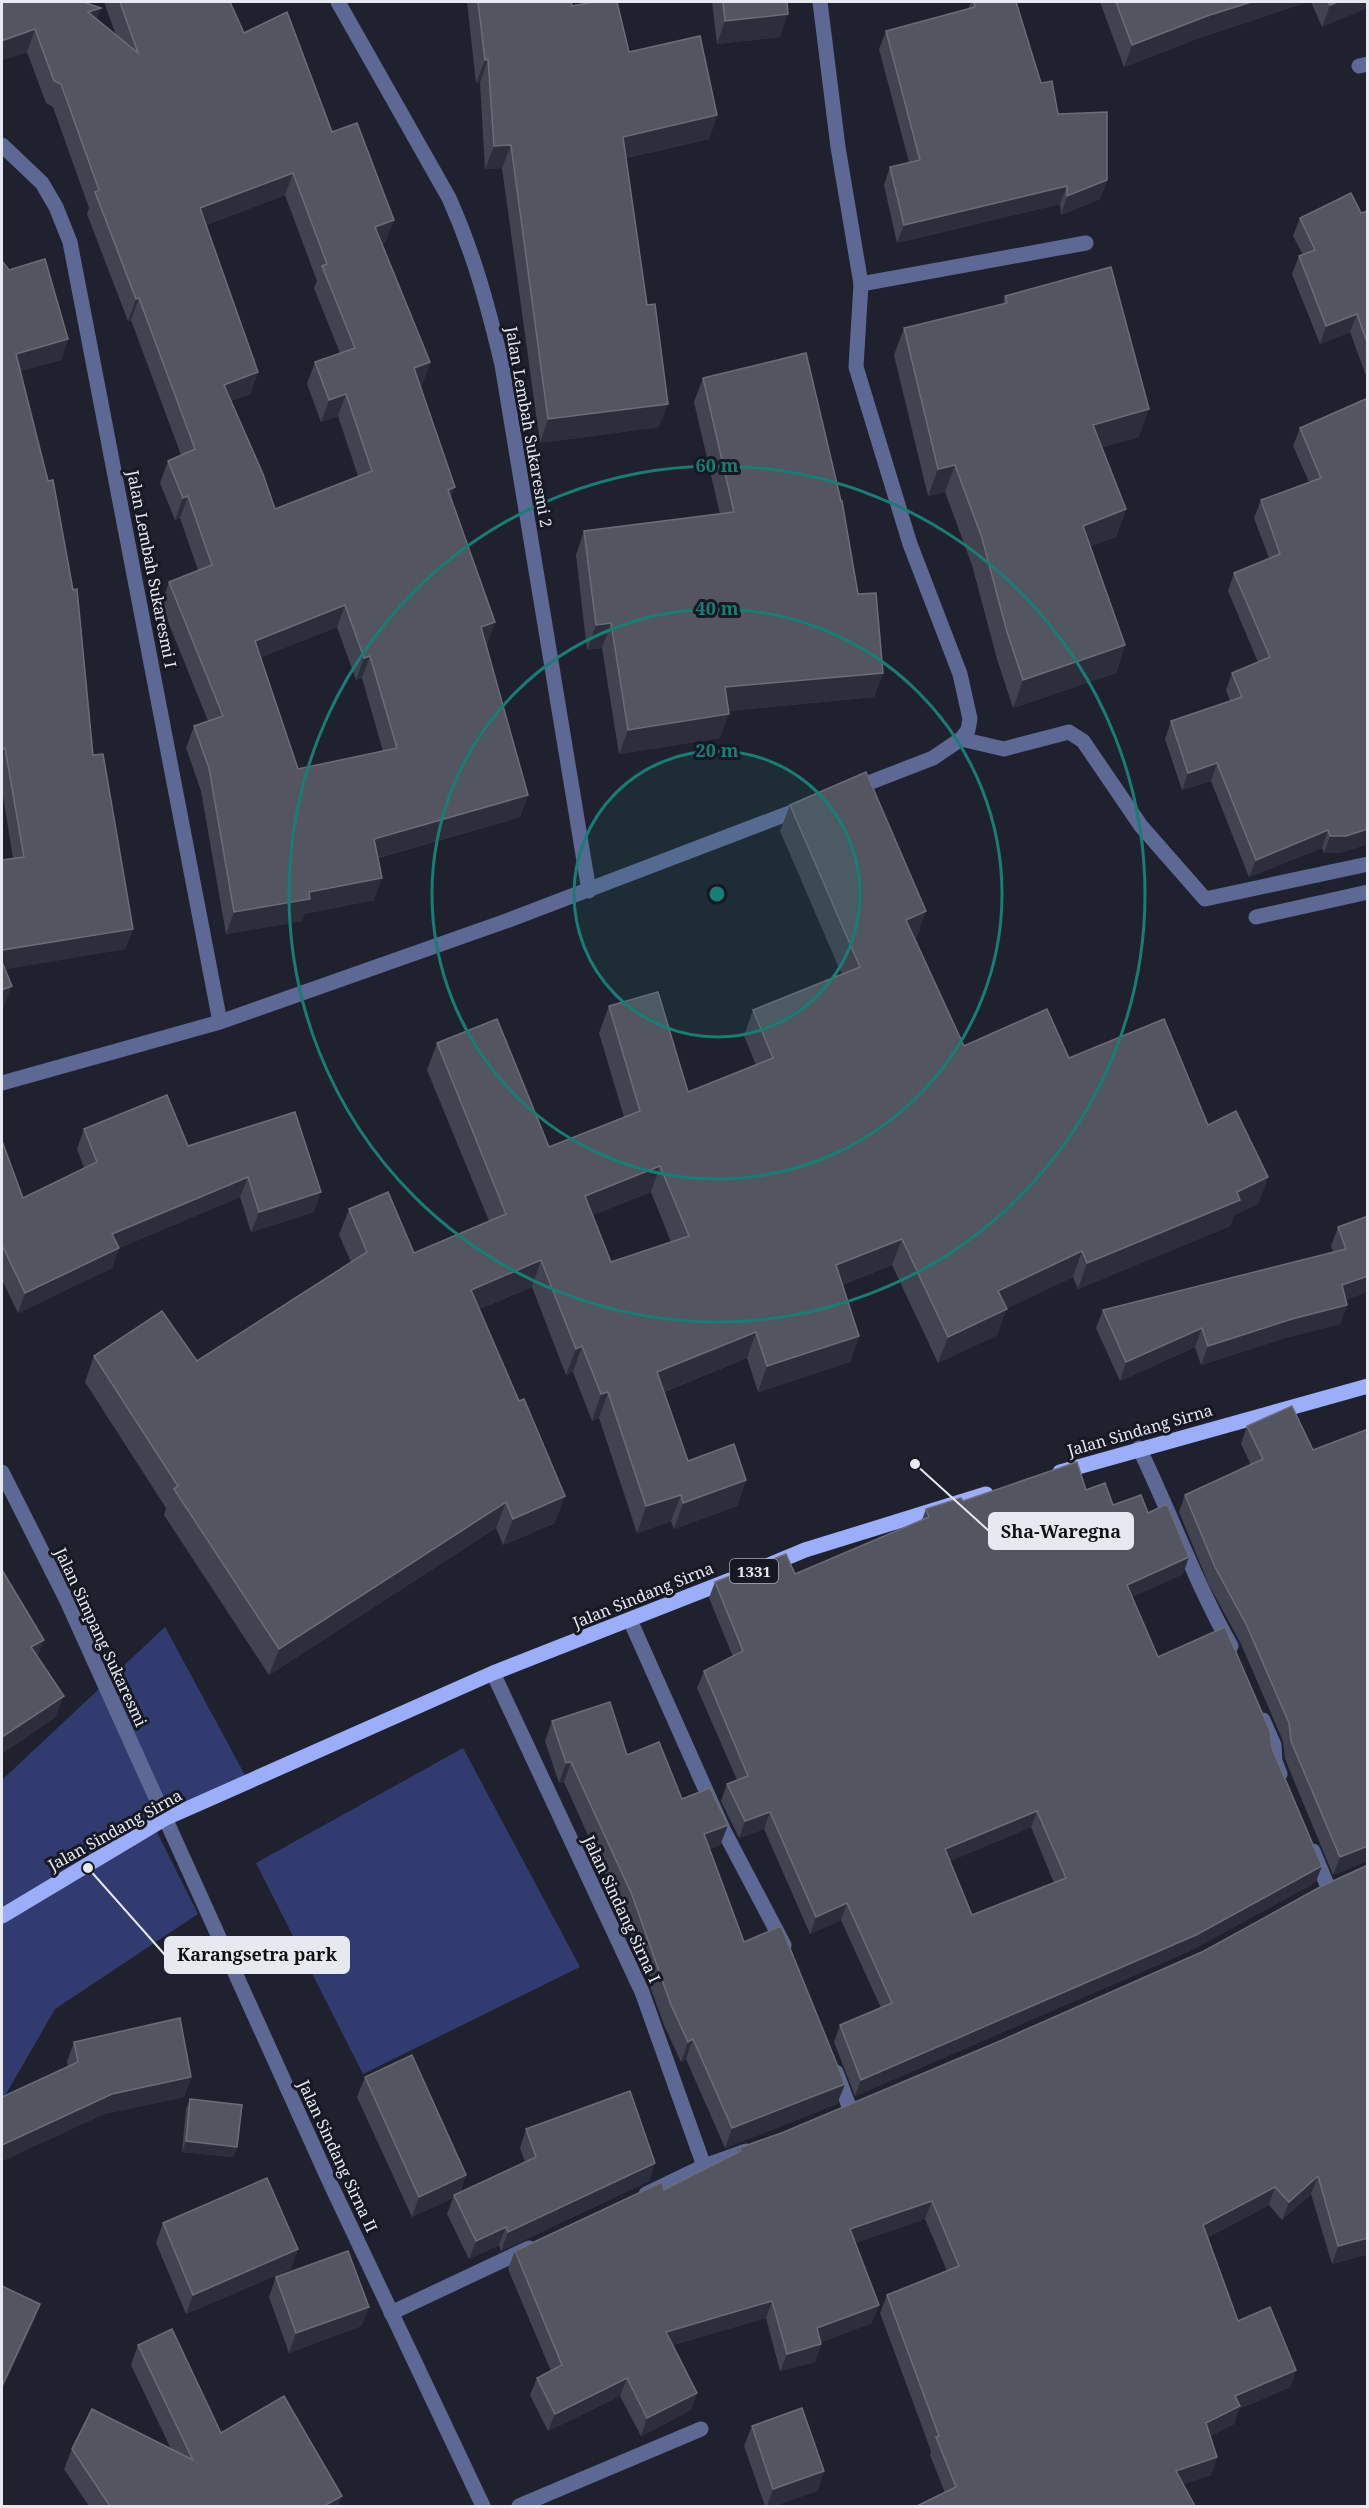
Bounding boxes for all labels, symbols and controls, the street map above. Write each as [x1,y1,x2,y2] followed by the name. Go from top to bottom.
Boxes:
[500,324,558,529] street label: Jalan Lembah Sukaresmi 2
[696,453,739,477] text: 60 m
[122,467,182,670] street label: Jalan Lembah Sukaresmi I
[696,596,739,620] text: 40 m
[696,738,739,762] text: 20 m
[707,884,727,904] centre of rings
[1064,1399,1215,1462] street label: Jalan Sindang Sirna
[989,1513,1133,1549] callout: Sha-Waregna
[1001,1519,1121,1543] text: Sha-Waregna
[49,1543,152,1730] street label: Jalan Simpang Sukaresmi
[568,1557,717,1634] street label: Jalan Sindang Sirna
[730,1559,778,1583] road number: 1331
[43,1784,186,1876] street label: Jalan Sindang Sirna
[578,1831,666,1986] street label: Jalan Sindang Sirna I
[165,1937,349,1973] callout: Karangsetra park
[177,1942,338,1966] text: Karangsetra park
[293,2075,383,2236] street label: Jalan Sindang Sirna II

